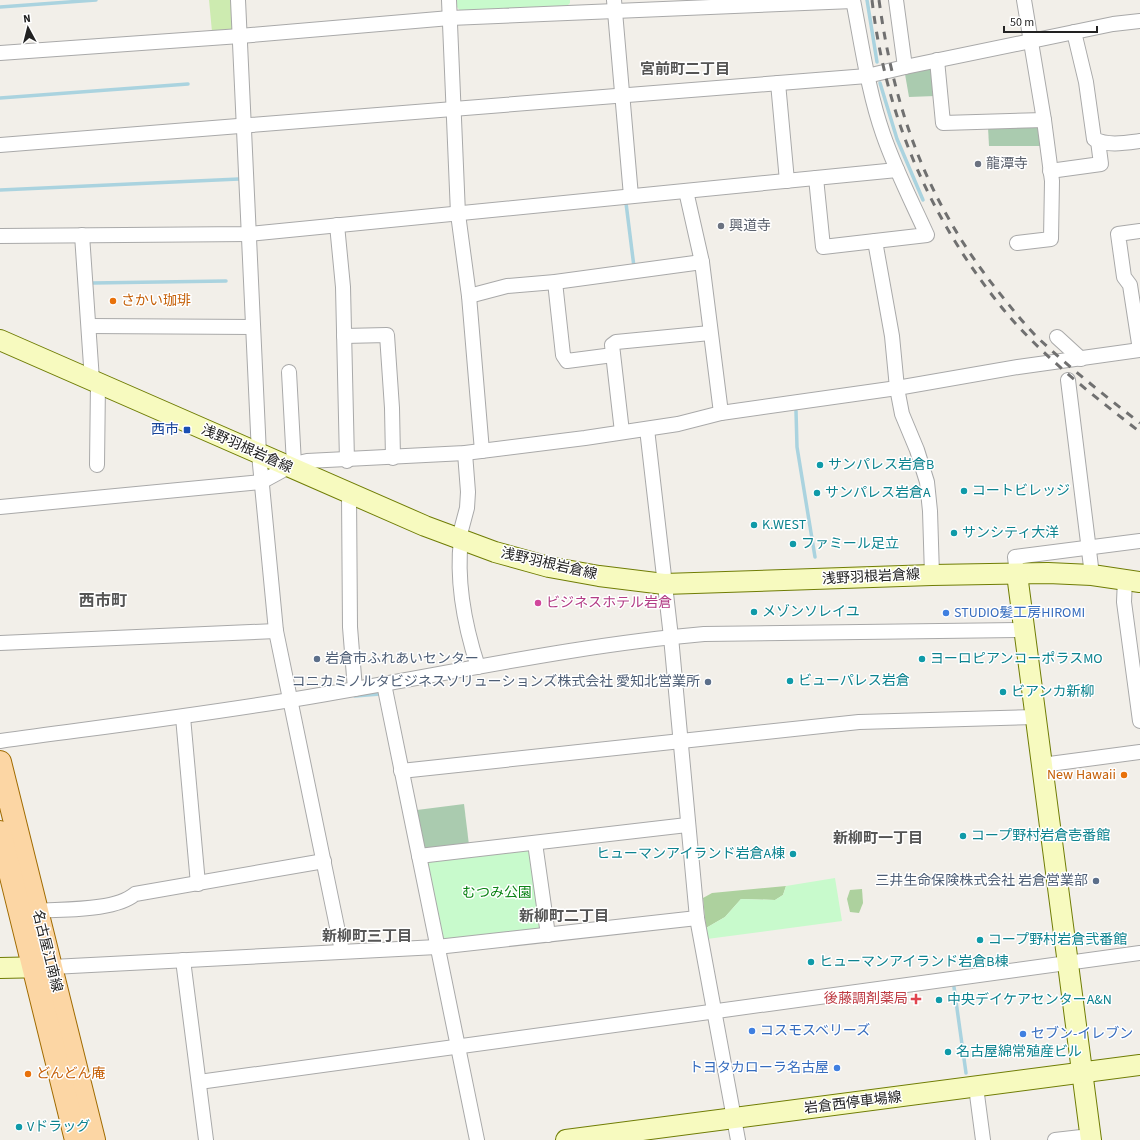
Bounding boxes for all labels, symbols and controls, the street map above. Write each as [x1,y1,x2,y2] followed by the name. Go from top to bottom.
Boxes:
[8,8,48,48] north arrow
[1004,8,1097,34] scale bar
[22,11,31,26] text: N
[1010,14,1034,31] text: 50 m
[640,59,730,80] district label: 宮前町二丁目
[986,154,1028,174] place label: 龍潭寺
[973,159,983,169] marker: 龍潭寺
[729,216,771,236] place label: 興道寺
[716,221,726,231] marker: 興道寺
[121,291,191,311] place label: さかい珈琲
[108,296,118,306] marker: さかい珈琲
[151,420,179,440] place label: 西市
[198,420,296,478] street label: 浅野羽根岩倉線
[182,425,192,435] marker: 西市
[828,455,934,475] place label: サンパレス岩倉B
[815,460,825,470] marker: サンパレス岩倉B
[972,481,1070,501] place label: コートビレッジ
[825,483,931,503] place label: サンパレス岩倉A
[959,486,969,496] marker: コートビレッジ
[812,488,822,498] marker: サンパレス岩倉A
[762,515,807,535] place label: K.WEST
[749,520,759,530] marker: K.WEST
[962,523,1059,543] place label: サンシティ大洋
[949,528,959,538] marker: サンシティ大洋
[801,534,899,554] place label: ファミール足立
[788,539,798,549] marker: ファミール足立
[499,543,599,585] street label: 浅野羽根岩倉線
[822,564,920,590] street label: 浅野羽根岩倉線
[79,590,127,612] district label: 西市町
[546,593,672,613] place label: ビジネスホテル岩倉
[533,598,543,608] marker: ビジネスホテル岩倉
[762,602,860,622] place label: メゾンソレイユ
[954,603,1085,623] place label: STUDIO髪工房HIROMI
[749,607,759,617] marker: メゾンソレイユ
[941,608,951,618] marker: STUDIO髪工房HIROMI
[325,649,479,669] place label: 岩倉市ふれあいセンター
[930,649,1103,669] place label: ヨーロピアンコーポラスMO
[312,654,322,664] marker: 岩倉市ふれあいセンター
[917,654,927,664] marker: ヨーロピアンコーポラスMO
[798,671,910,691] place label: ビューパレス岩倉
[292,672,700,692] place label: コニカミノルタビジネスソリューションズ株式会社 愛知北営業所
[785,676,795,686] marker: ビューパレス岩倉
[703,677,713,687] marker: コニカミノルタビジネスソリューションズ株式会社 愛知北営業所
[1011,682,1094,702] place label: ビアンカ新柳
[998,687,1008,697] marker: ビアンカ新柳
[1047,765,1116,785] place label: New Hawaii
[1119,770,1129,780] marker: New Hawaii
[971,826,1110,846] place label: コープ野村岩倉壱番館
[833,828,923,849] district label: 新柳町一丁目
[958,831,968,841] marker: コープ野村岩倉壱番館
[596,844,785,864] place label: ヒューマンアイランド岩倉A棟
[788,849,798,859] marker: ヒューマンアイランド岩倉A棟
[875,871,1088,891] place label: 三井生命保険株式会社 岩倉営業部
[1091,876,1101,886] marker: 三井生命保険株式会社 岩倉営業部
[462,883,532,903] park label: むつみ公園
[519,906,609,927] district label: 新柳町二丁目
[27,908,67,994] street label: 名古屋江南線
[322,926,412,947] district label: 新柳町三丁目
[988,930,1127,950] place label: コープ野村岩倉弐番館
[975,935,985,945] marker: コープ野村岩倉弐番館
[819,952,1009,972] place label: ヒューマンアイランド岩倉B棟
[806,957,816,967] marker: ヒューマンアイランド岩倉B棟
[824,989,908,1009] place label: 後藤調剤薬局
[947,990,1112,1010] place label: 中央デイケアセンターA&N
[911,994,921,1004] marker: 後藤調剤薬局
[934,995,944,1005] marker: 中央デイケアセンターA&N
[760,1021,870,1041] place label: コスモスベリーズ
[1031,1024,1133,1044] place label: セブン-イレブン
[747,1026,757,1036] marker: コスモスベリーズ
[1018,1029,1028,1039] marker: セブン-イレブン
[956,1042,1082,1062] place label: 名古屋綿常殖産ビル
[943,1047,953,1057] marker: 名古屋綿常殖産ビル
[689,1058,829,1078] place label: トヨタカローラ名古屋
[832,1063,842,1073] marker: トヨタカローラ名古屋
[36,1064,106,1084] place label: どんどん庵
[23,1069,33,1079] marker: どんどん庵
[803,1087,903,1119] street label: 岩倉西停車場線
[27,1117,90,1137] place label: Vドラッグ
[14,1122,24,1132] marker: Vドラッグ

